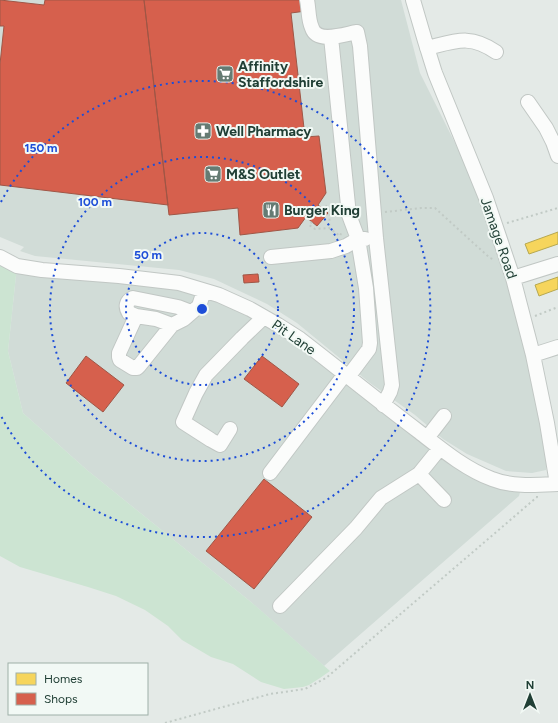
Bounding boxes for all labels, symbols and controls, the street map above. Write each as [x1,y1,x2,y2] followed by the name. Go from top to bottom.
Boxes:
[238,58,324,91] place label: Affinity Staffordshire
[215,64,235,84] supermarket icon: Affinity Staffordshire
[193,121,213,141] pharmacy icon: Well Pharmacy
[216,123,312,140] place label: Well Pharmacy
[24,141,58,155] text: 150 m
[203,164,223,184] supermarket icon: M&S Outlet
[226,166,301,183] place label: M&S Outlet
[78,195,112,209] text: 100 m
[477,195,520,281] street label: Jamage Road
[261,200,281,220] restaurant icon: Burger King
[284,202,360,219] place label: Burger King
[134,248,162,262] text: 50 m
[195,302,209,316] centre of rings
[268,316,319,359] street label: Pit Lane
[8,663,148,715] legend
[44,672,83,686] text: Homes
[510,675,550,715] north arrow
[526,679,534,692] text: N
[44,692,78,706] text: Shops

